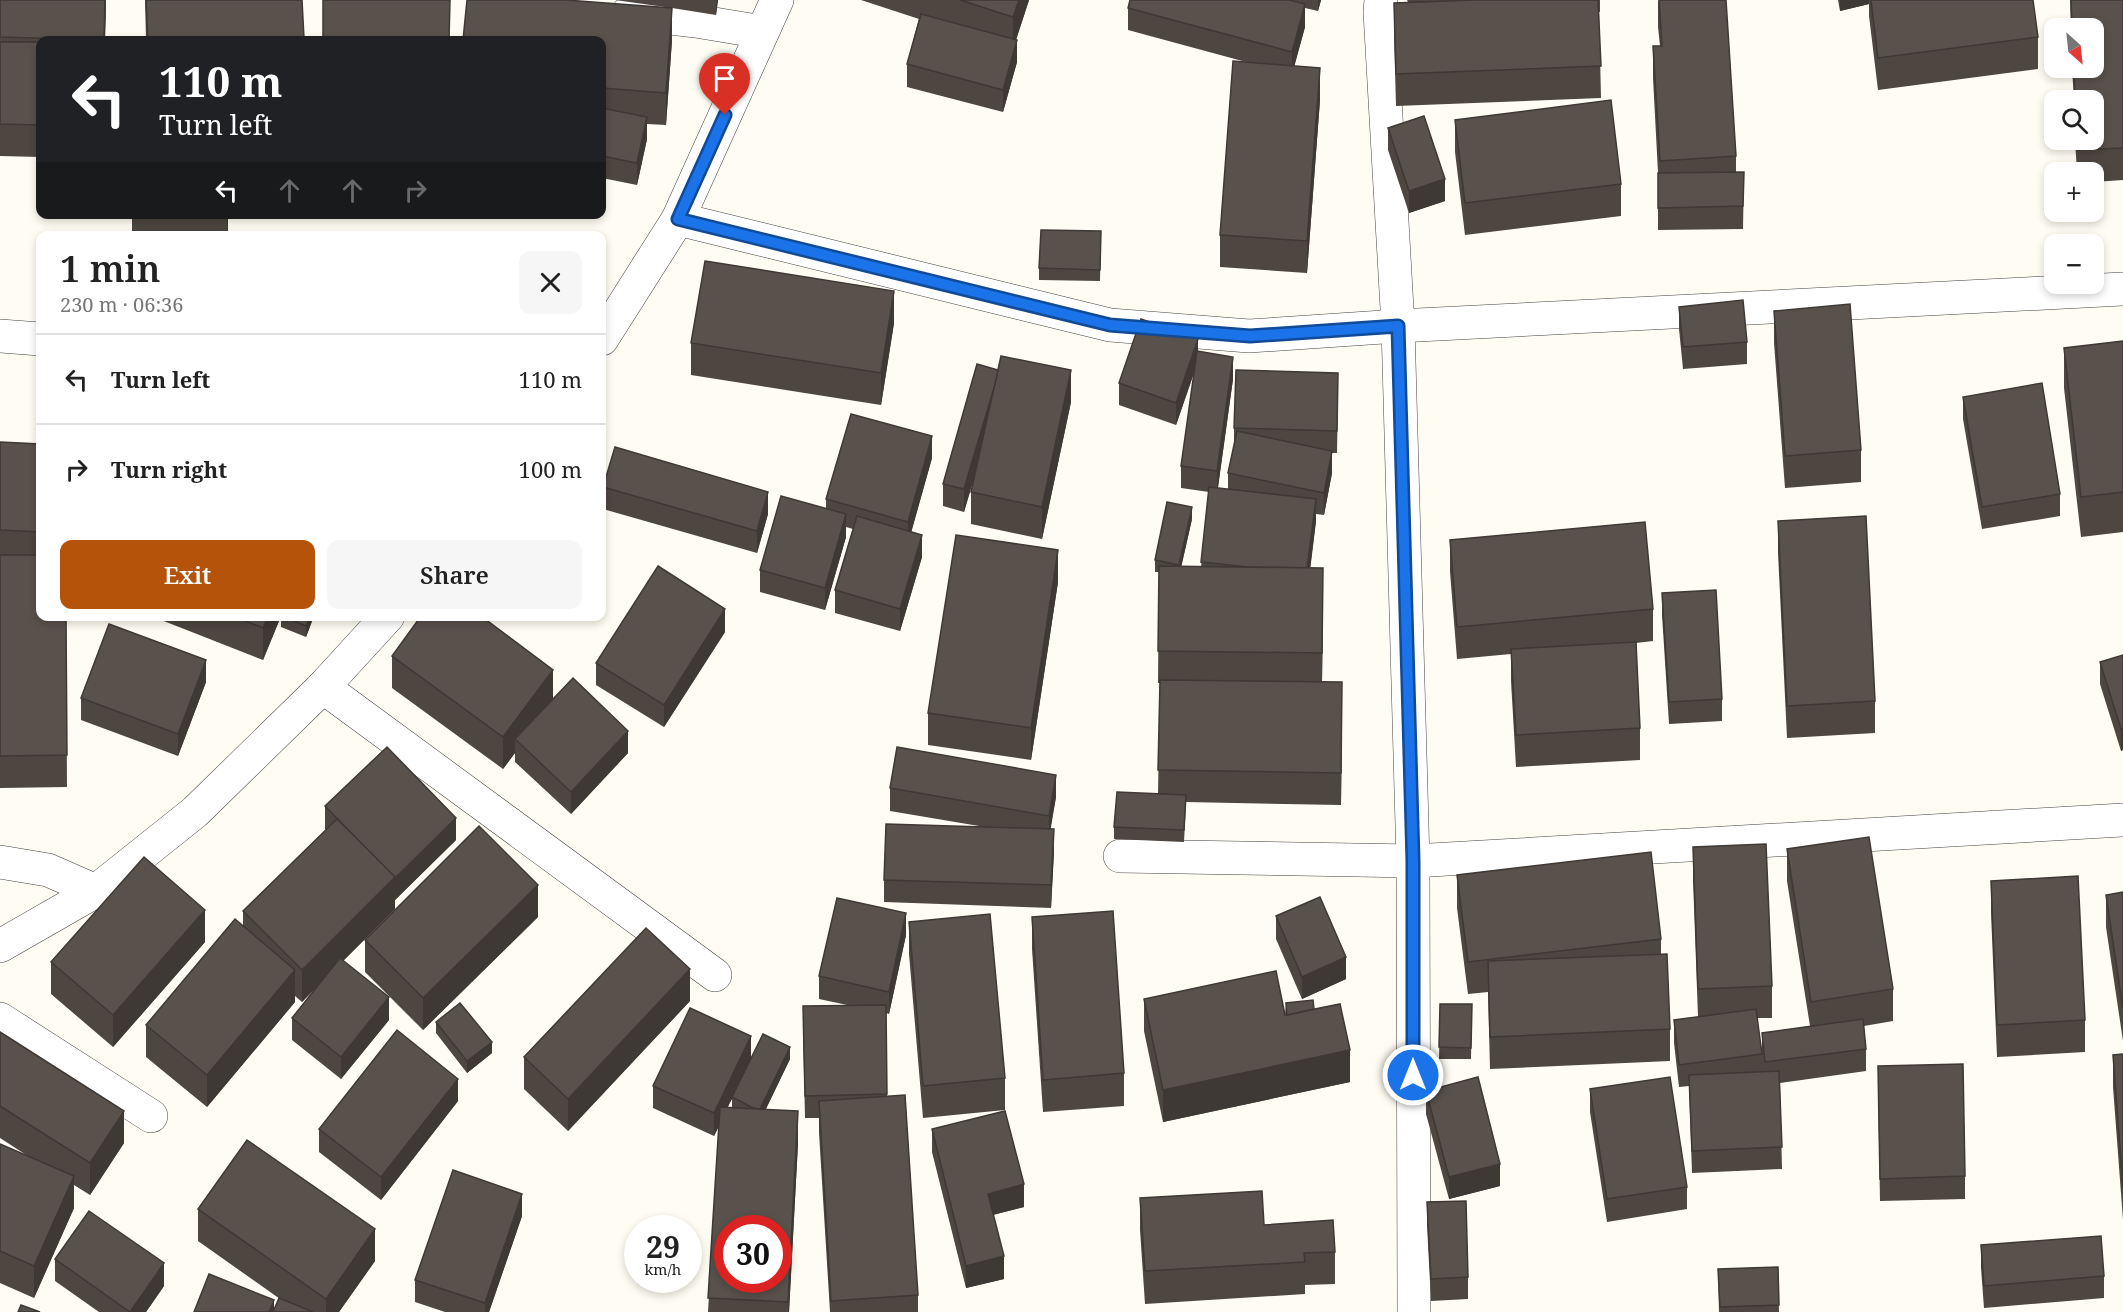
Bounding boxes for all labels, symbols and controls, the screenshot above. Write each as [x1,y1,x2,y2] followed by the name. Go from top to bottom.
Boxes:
[2044,18,2104,78] north arrow
[2044,18,2104,294] map controls
[159,52,283,109] text: 110 m
[699,53,750,115] pin
[60,60,138,138] icon: left
[708,62,741,95] icon: arrive
[2044,90,2104,150] button: search
[159,106,272,143] text: Turn left
[2044,162,2104,222] button: +
[210,174,243,207] icon: left
[273,174,306,207] icon: ahead
[336,174,369,207] icon: ahead
[399,174,432,207] icon: right
[2044,234,2104,294] button: −
[60,244,161,293] text: 1 min
[519,251,582,314] button: close
[60,291,183,318] text: 230 m · 06:36
[60,363,93,396] icon: left
[111,364,210,394] text: Turn left
[519,364,582,394] text: 110 m
[60,453,93,486] icon: right
[111,454,227,484] text: Turn right
[519,454,582,484] text: 100 m
[60,540,315,609] button: Exit
[327,540,582,609] button: Share
[1381,1043,1445,1107] position arrow
[714,1215,792,1293] speed limit sign: 30
[646,1226,680,1267] text: 29
[645,1259,681,1279] text: km/h

